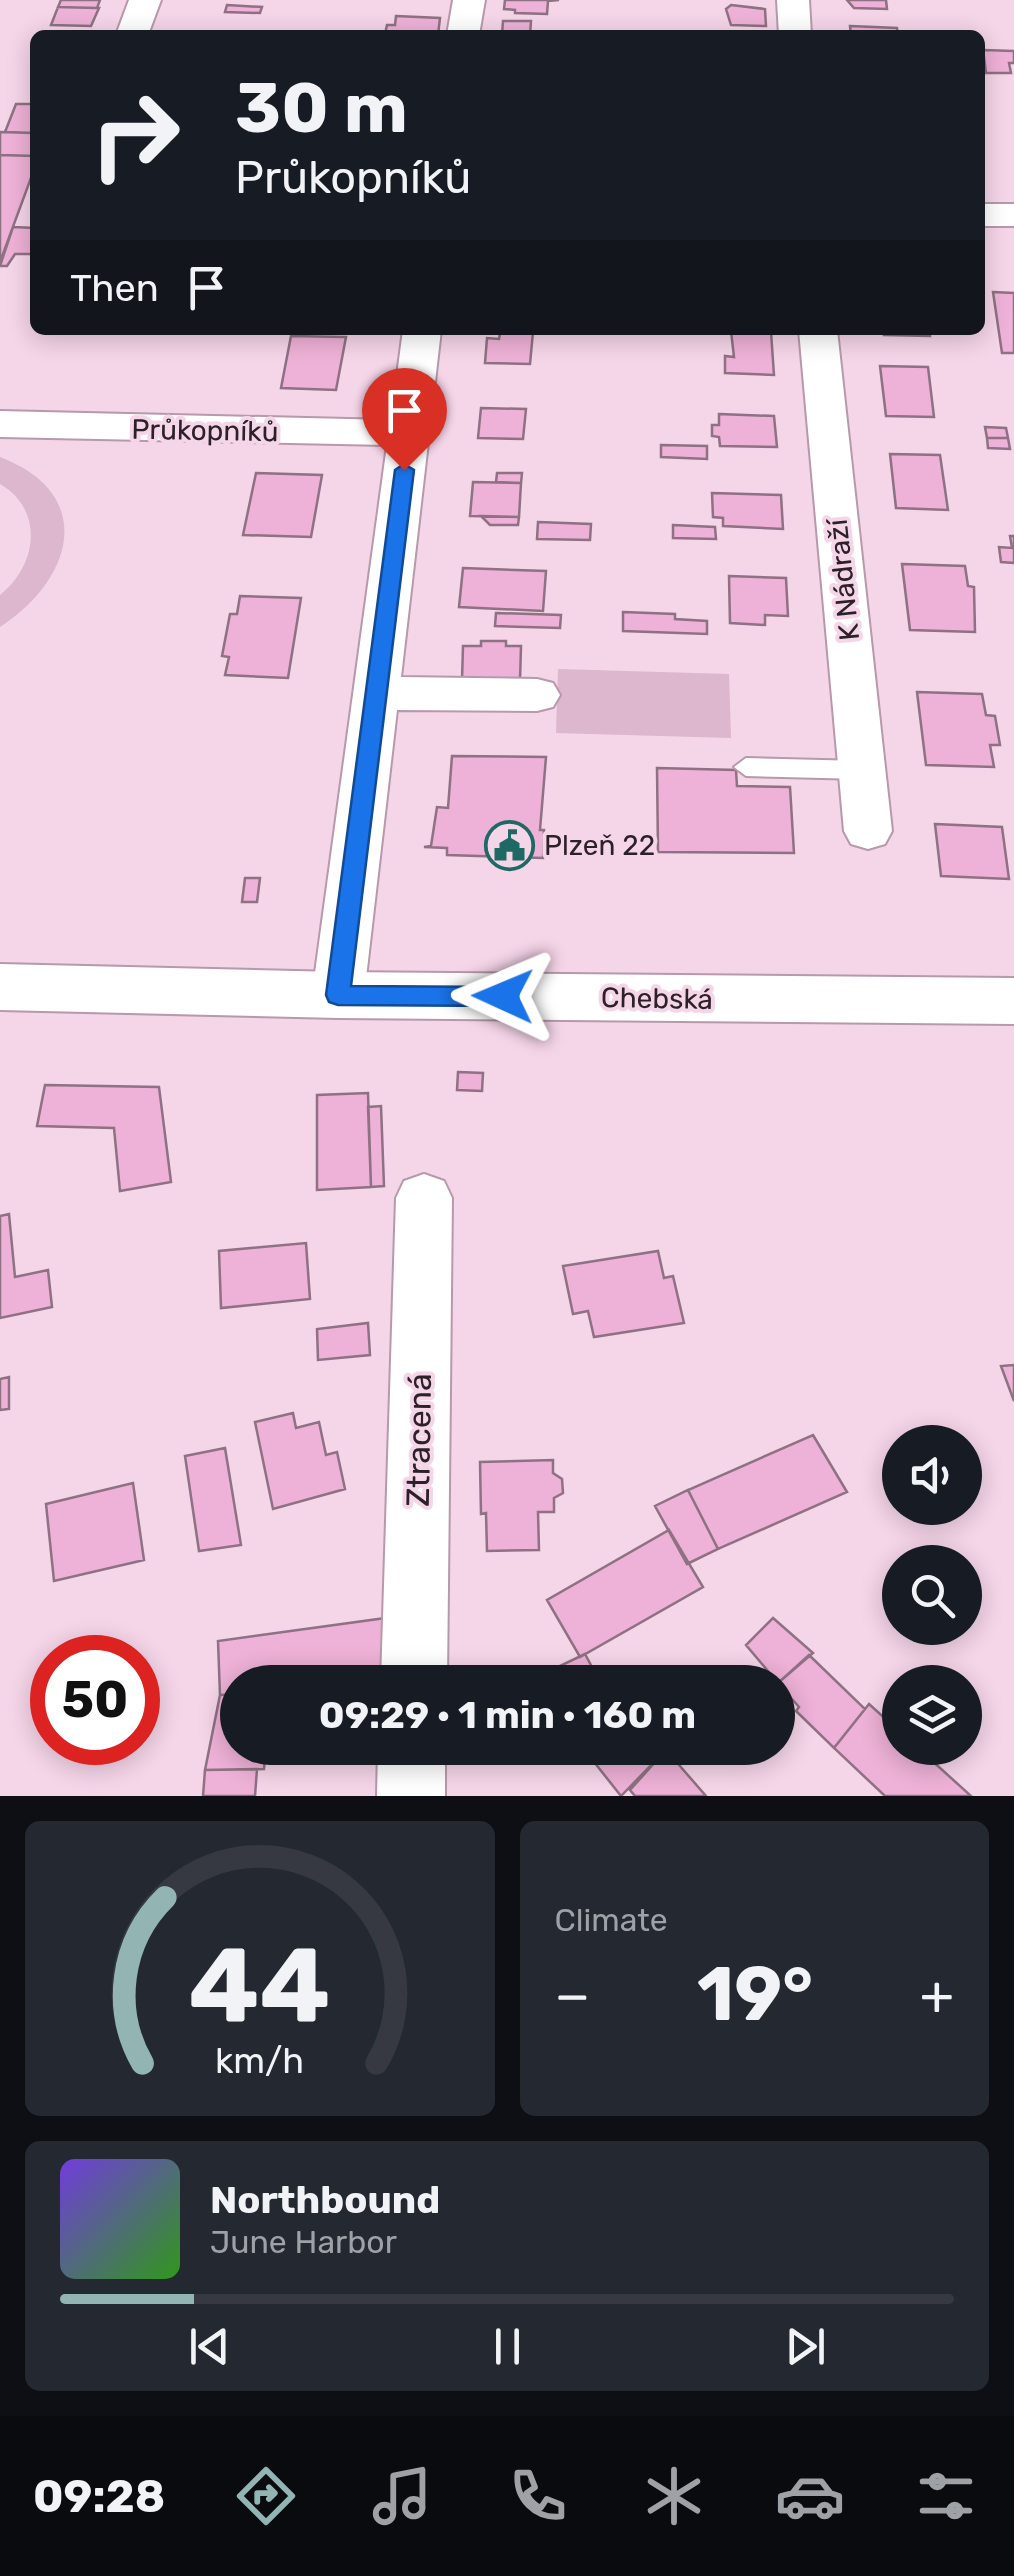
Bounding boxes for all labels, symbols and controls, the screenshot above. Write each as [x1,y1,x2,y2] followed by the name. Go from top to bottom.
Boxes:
[235,67,408,150] text: 30 m
[70,70,200,200] icon: right
[235,151,471,204] text: Průkopníků
[179,260,234,315] icon: arrive
[70,265,159,311] text: Then
[362,368,447,471] pin
[377,383,432,438] icon: arrive
[131,413,279,448] street label: Průkopníků
[821,516,866,642] street label: K Nádraží
[483,819,535,871] public building icon: Plzeň 22
[544,829,655,862] place label: Plzeň 22
[451,944,555,1048] position arrow
[601,981,713,1016] street label: Chebská
[399,1373,439,1507] street label: Ztracená
[882,1425,982,1765] map controls
[882,1425,982,1525] button: sound
[882,1545,982,1645] button: search
[30,1635,160,1765] speed limit sign: 50
[882,1665,982,1765] button: layers
[319,1692,696,1738] text: 09:29 · 1 min · 160 m
[555,1901,668,1939] text: Climate
[189,1924,331,2047] text: 44
[697,1950,813,2039] text: 19°
[555,1963,590,2028] text: −
[920,1963,954,2028] text: +
[215,2040,304,2082] text: km/h
[210,2177,440,2223] text: Northbound
[210,2223,397,2261] text: June Harbor
[182,2319,237,2374] icon: previous
[480,2319,535,2374] icon: pause
[778,2319,833,2374] icon: next
[231,2461,301,2531] icon: directions
[367,2461,437,2531] icon: music
[503,2461,573,2531] icon: phone
[639,2461,709,2531] icon: climate
[775,2461,845,2531] icon: car
[911,2461,981,2531] icon: filters
[33,2470,165,2523] text: 09:28

